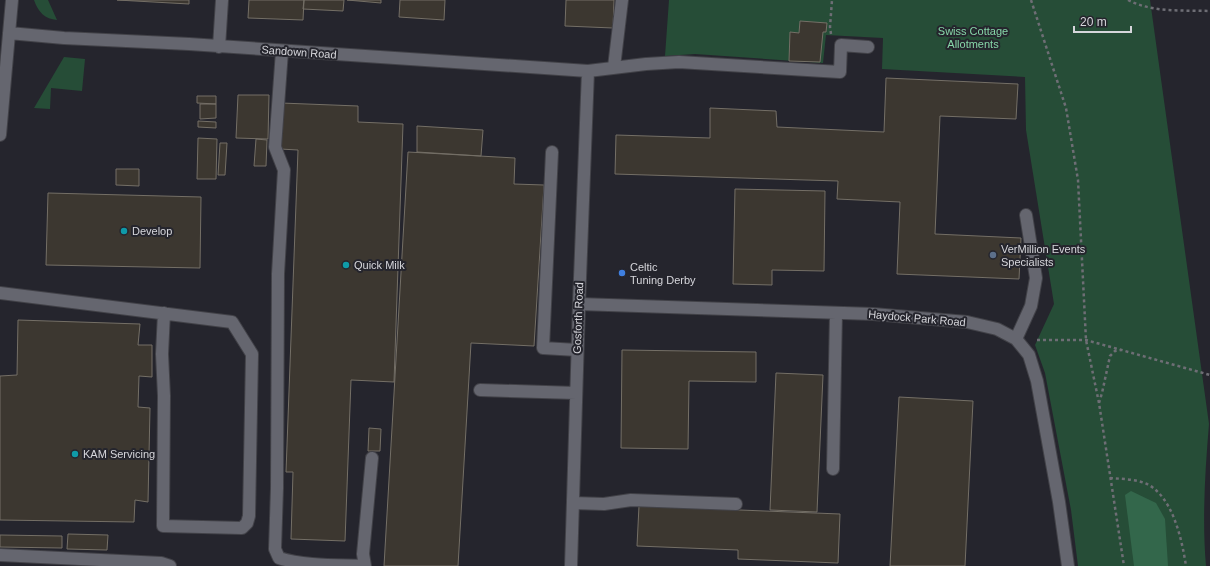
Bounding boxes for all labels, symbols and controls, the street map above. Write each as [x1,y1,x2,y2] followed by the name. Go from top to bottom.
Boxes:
[1074,8,1131,34] scale bar
[1080,15,1107,29] text: 20 m
[938,25,1008,50] park label: Swiss Cottage Allotments
[261,43,337,61] street label: Sandown Road
[132,225,172,237] place label: Develop
[119,226,129,236] marker: Develop
[1001,243,1086,268] place label: VerMillion Events Specialists
[988,250,998,260] marker: VerMillion Events Specialists
[354,259,405,271] place label: Quick Milk
[341,260,351,270] marker: Quick Milk
[630,261,696,286] place label: Celtic Tuning Derby
[617,268,627,278] marker: Celtic Tuning Derby
[571,282,585,354] street label: Gosforth Road
[868,308,966,328] street label: Haydock Park Road
[83,448,155,460] place label: KAM Servicing
[70,449,80,459] marker: KAM Servicing

